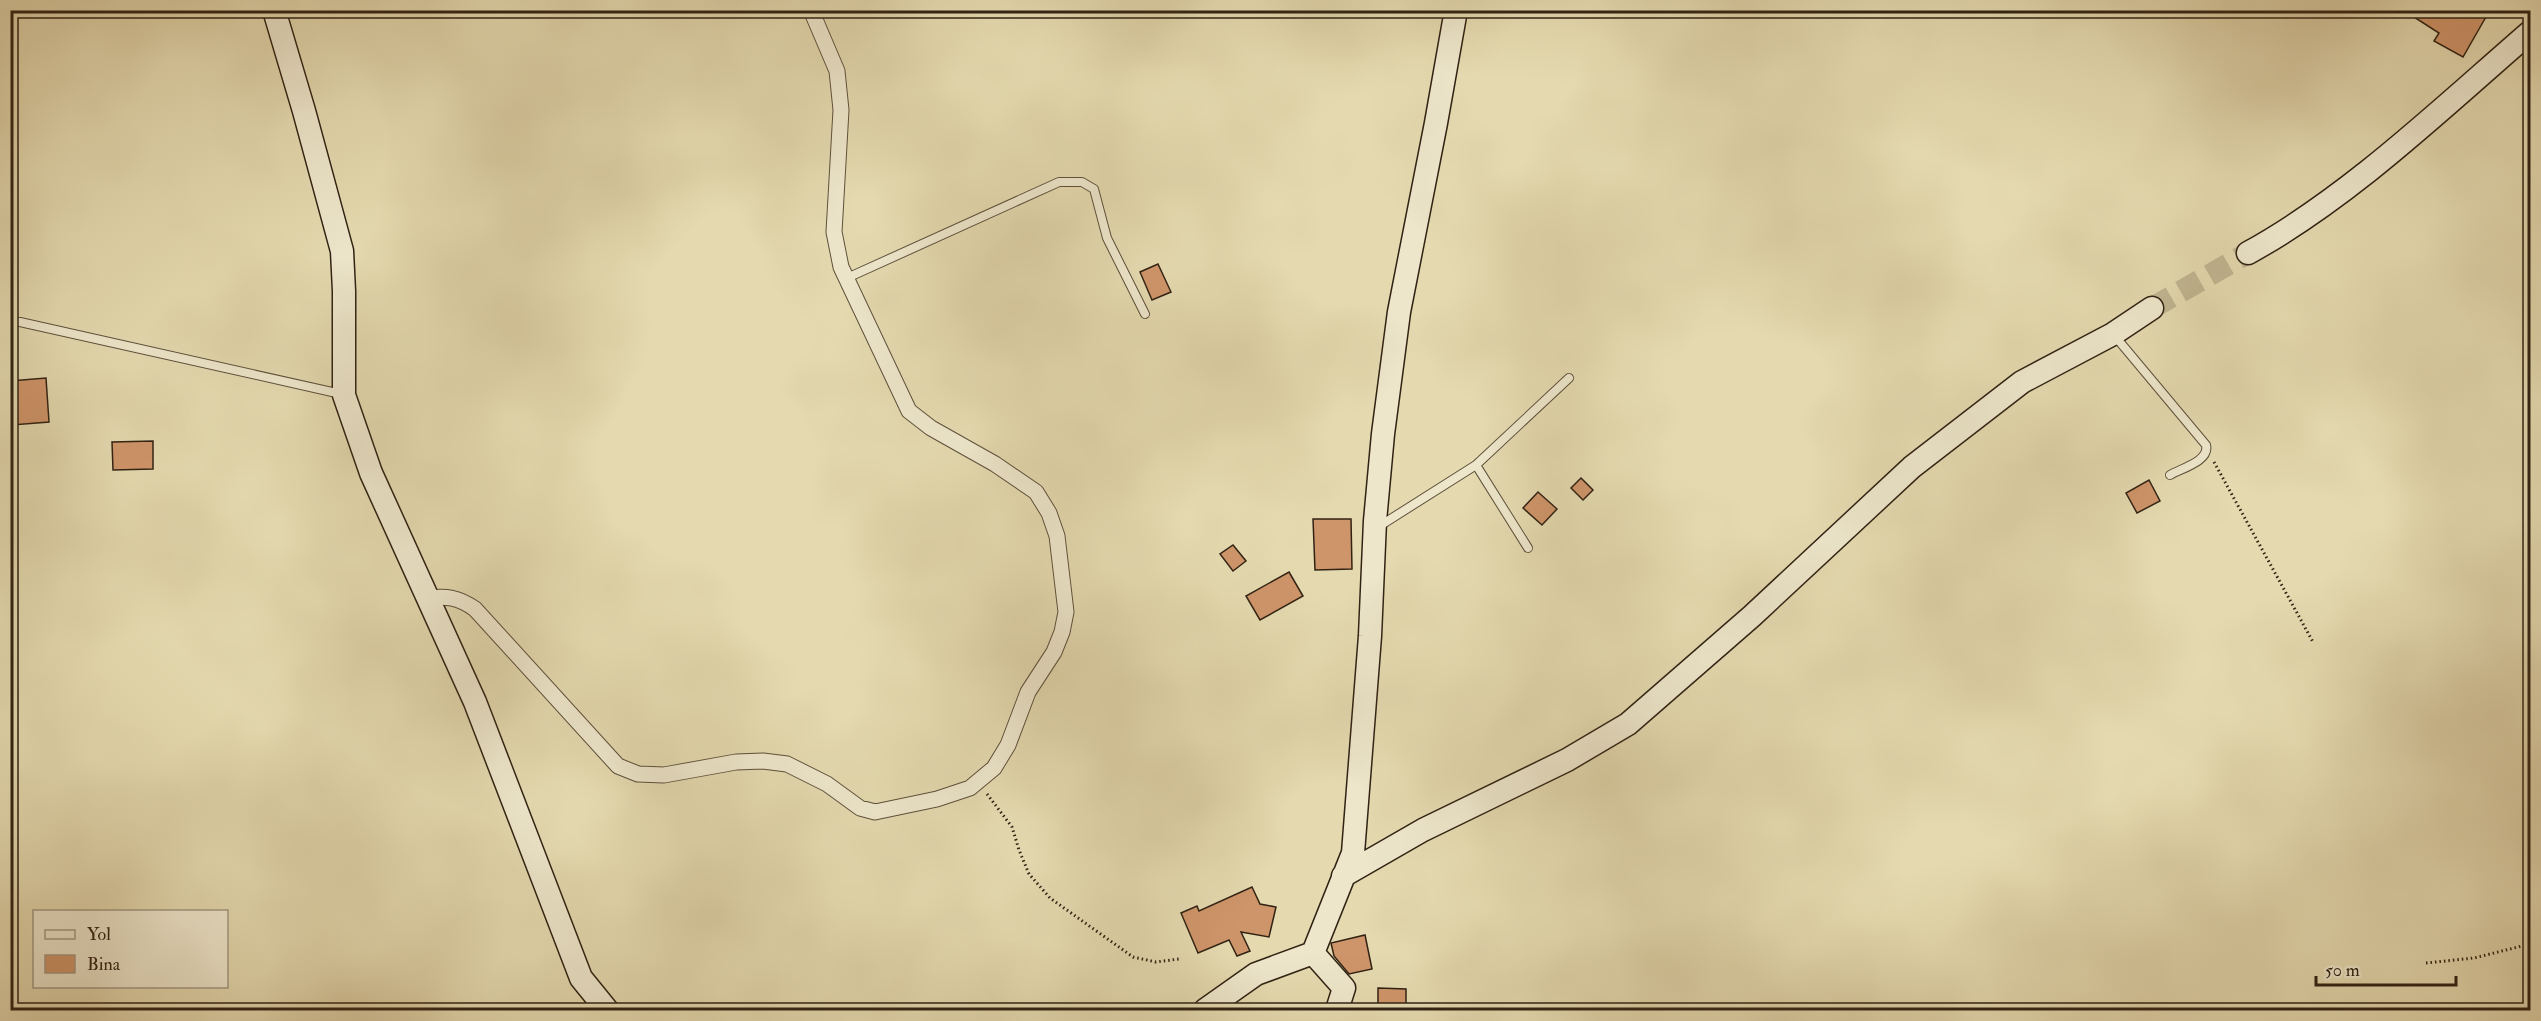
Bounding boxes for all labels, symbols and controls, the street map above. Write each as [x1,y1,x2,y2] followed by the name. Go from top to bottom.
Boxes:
[33,910,228,988] legend
[87,923,111,946] text: Yol
[2316,949,2456,987] scale bar
[87,953,121,976] text: Bina
[2325,959,2360,982] text: 50 m

